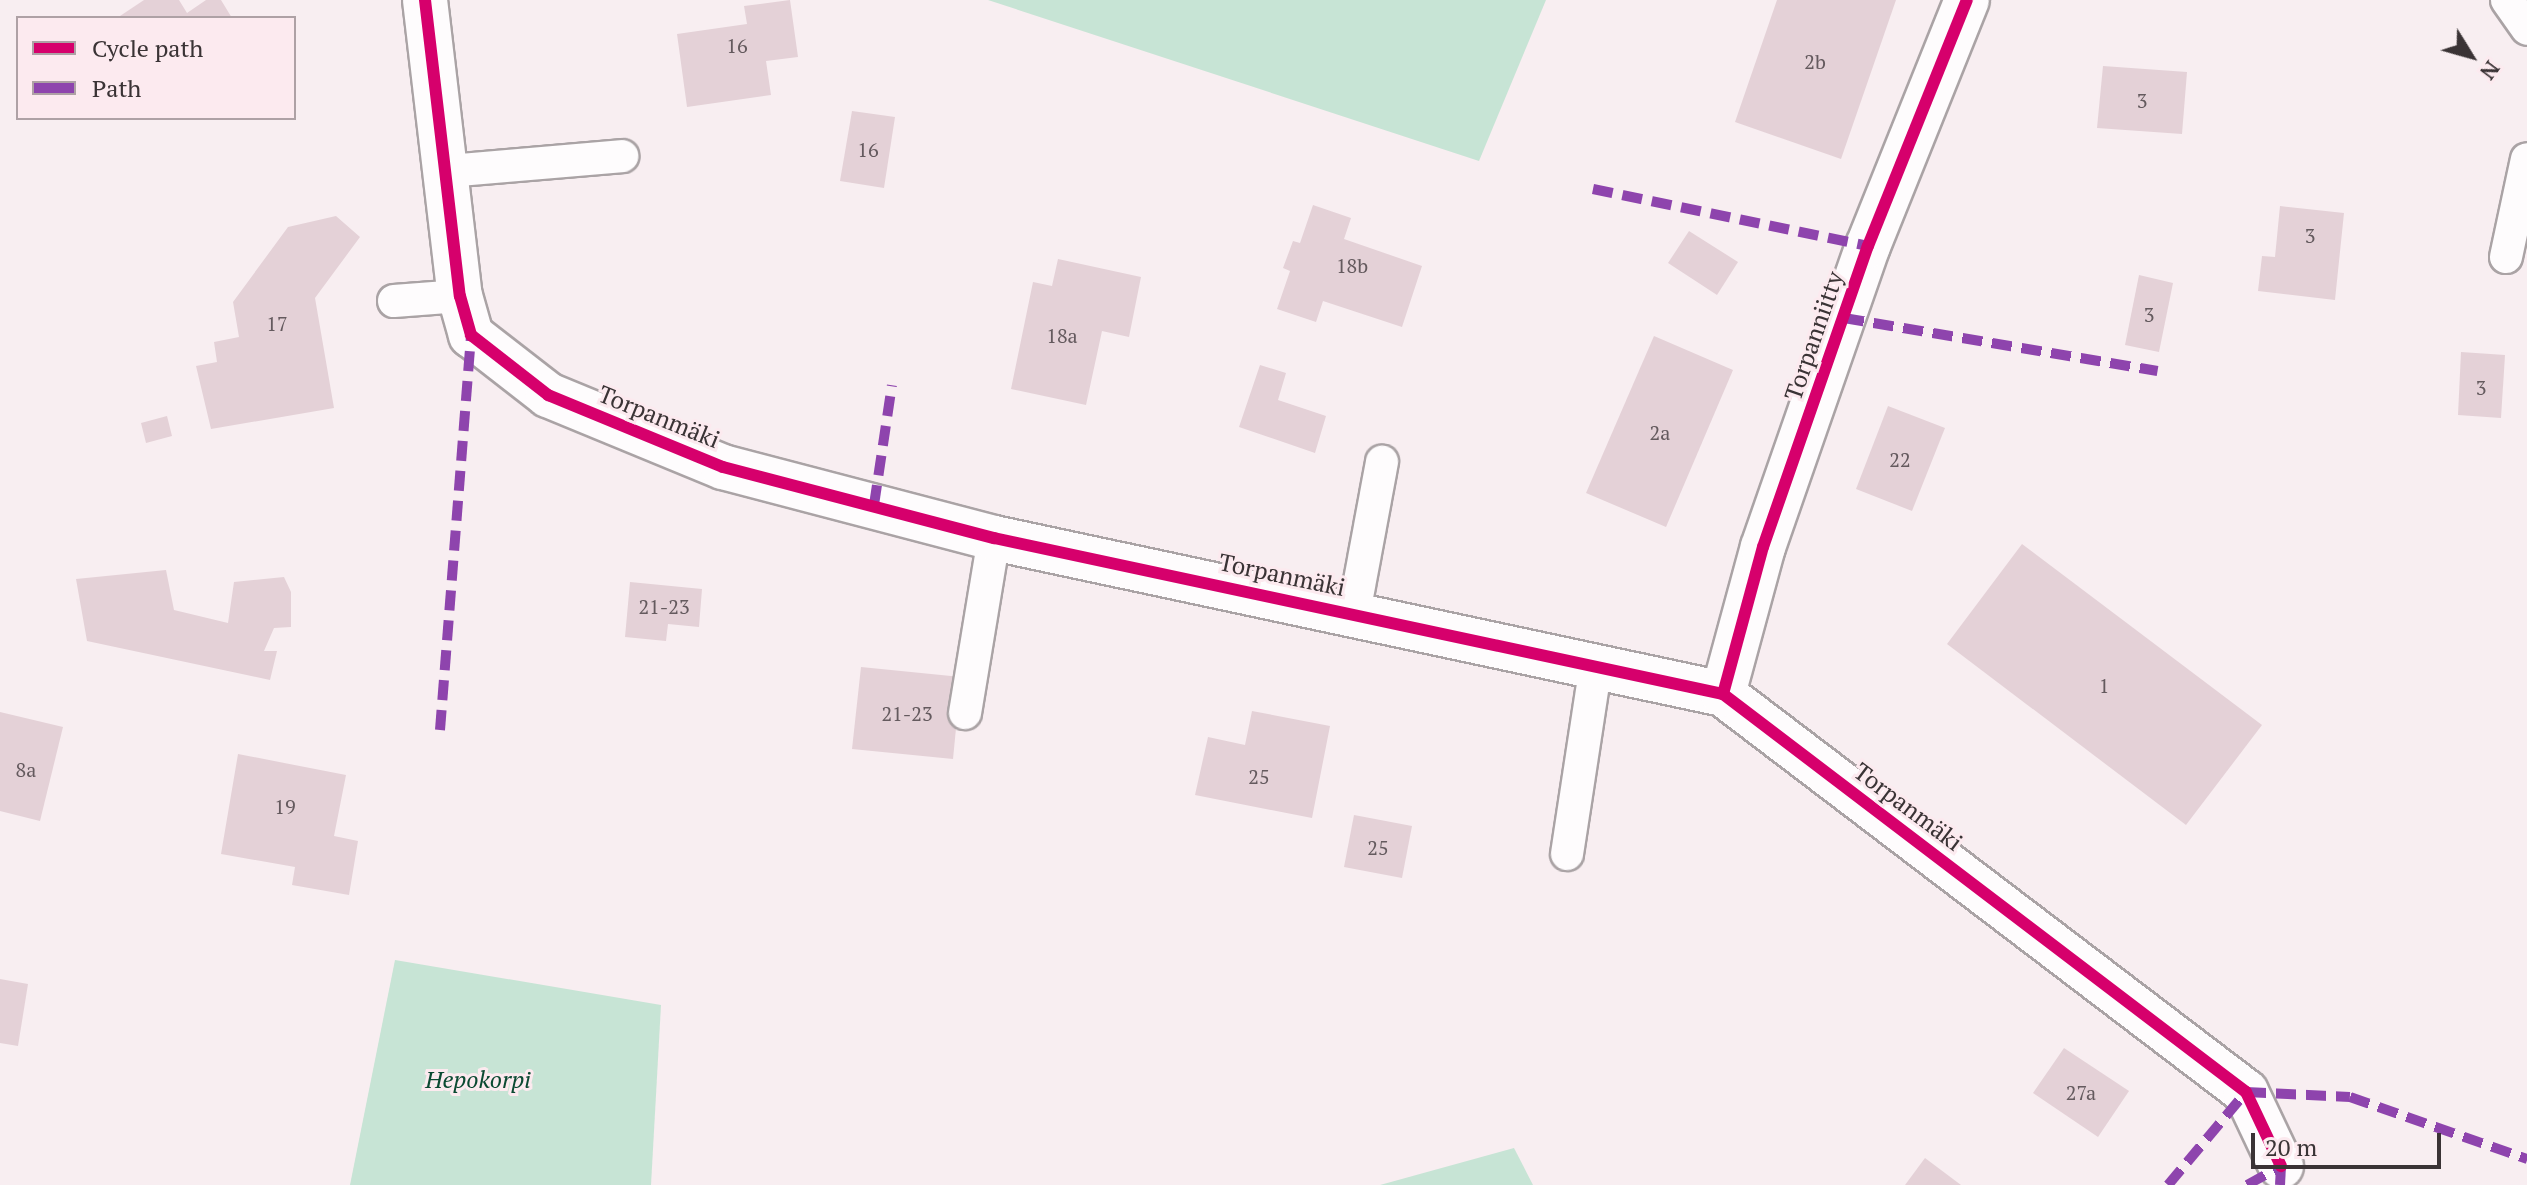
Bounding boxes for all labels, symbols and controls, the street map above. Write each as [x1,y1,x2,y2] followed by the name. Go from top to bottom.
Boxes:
[16,16,296,120] legend
[2431,16,2511,96] north arrow
[92,32,203,64] text: Cycle path
[726,33,748,57] house number: 16
[1804,49,1826,73] house number: 2b
[2474,55,2507,86] text: N
[92,72,141,104] text: Path
[2137,88,2147,112] house number: 3
[857,137,879,161] house number: 16
[2305,223,2315,247] house number: 3
[1336,253,1368,277] house number: 18b
[1779,268,1849,404] street label: Torpanniitty
[2144,302,2154,326] house number: 3
[266,311,288,335] house number: 17
[1046,323,1078,347] house number: 18a
[2476,375,2486,399] house number: 3
[594,380,724,454] street label: Torpanmäki
[1650,420,1670,444] house number: 2a
[1889,447,1911,471] house number: 22
[1216,548,1348,602] street label: Torpanmäki
[638,594,690,618] house number: 21-23
[2099,673,2109,697] house number: 1
[881,701,933,725] house number: 21-23
[16,757,36,781] house number: 8a
[1848,757,1968,857] street label: Torpanmäki
[1248,764,1270,788] house number: 25
[274,794,296,818] house number: 19
[1367,835,1389,859] house number: 25
[425,1066,531,1094] park label: Hepokorpi
[2066,1080,2096,1104] house number: 27a
[2255,1117,2445,1167] scale bar
[2265,1131,2317,1163] text: 20 m

